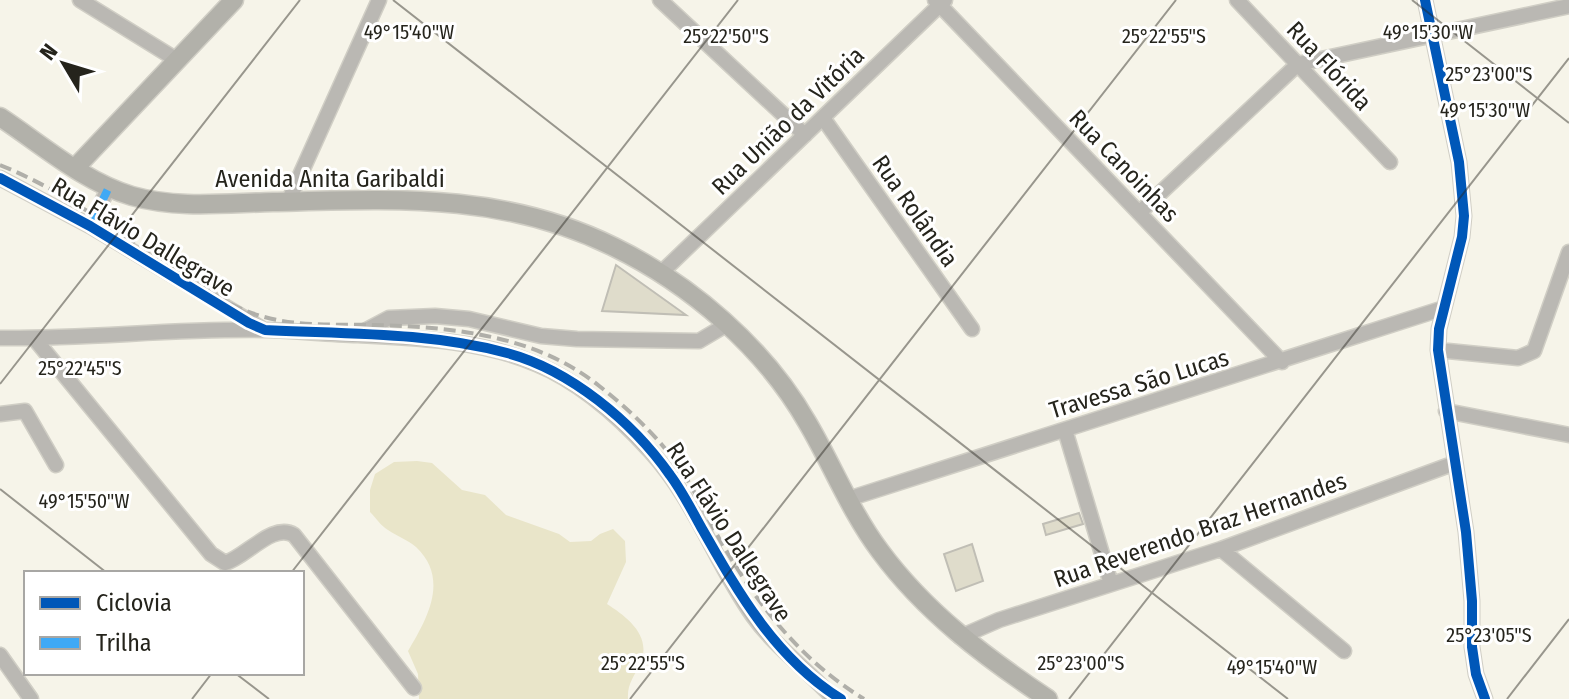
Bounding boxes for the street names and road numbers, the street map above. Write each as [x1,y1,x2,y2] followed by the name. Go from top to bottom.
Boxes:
[1281,16,1377,116] street label: Rua Flórida
[706,41,870,201] street label: Rua União da Vitória
[1063,104,1185,228] street label: Rua Canoinhas
[866,150,964,272] street label: Rua Rolândia
[215,165,445,193] street label: Avenida Anita Garibaldi
[47,171,239,303] street label: Rua Flávio Dallegrave
[1046,343,1232,425] street label: Travessa São Lucas
[661,437,797,627] street label: Rua Flávio Dallegrave
[1050,467,1350,593] street label: Rua Reverendo Braz Hernandes

